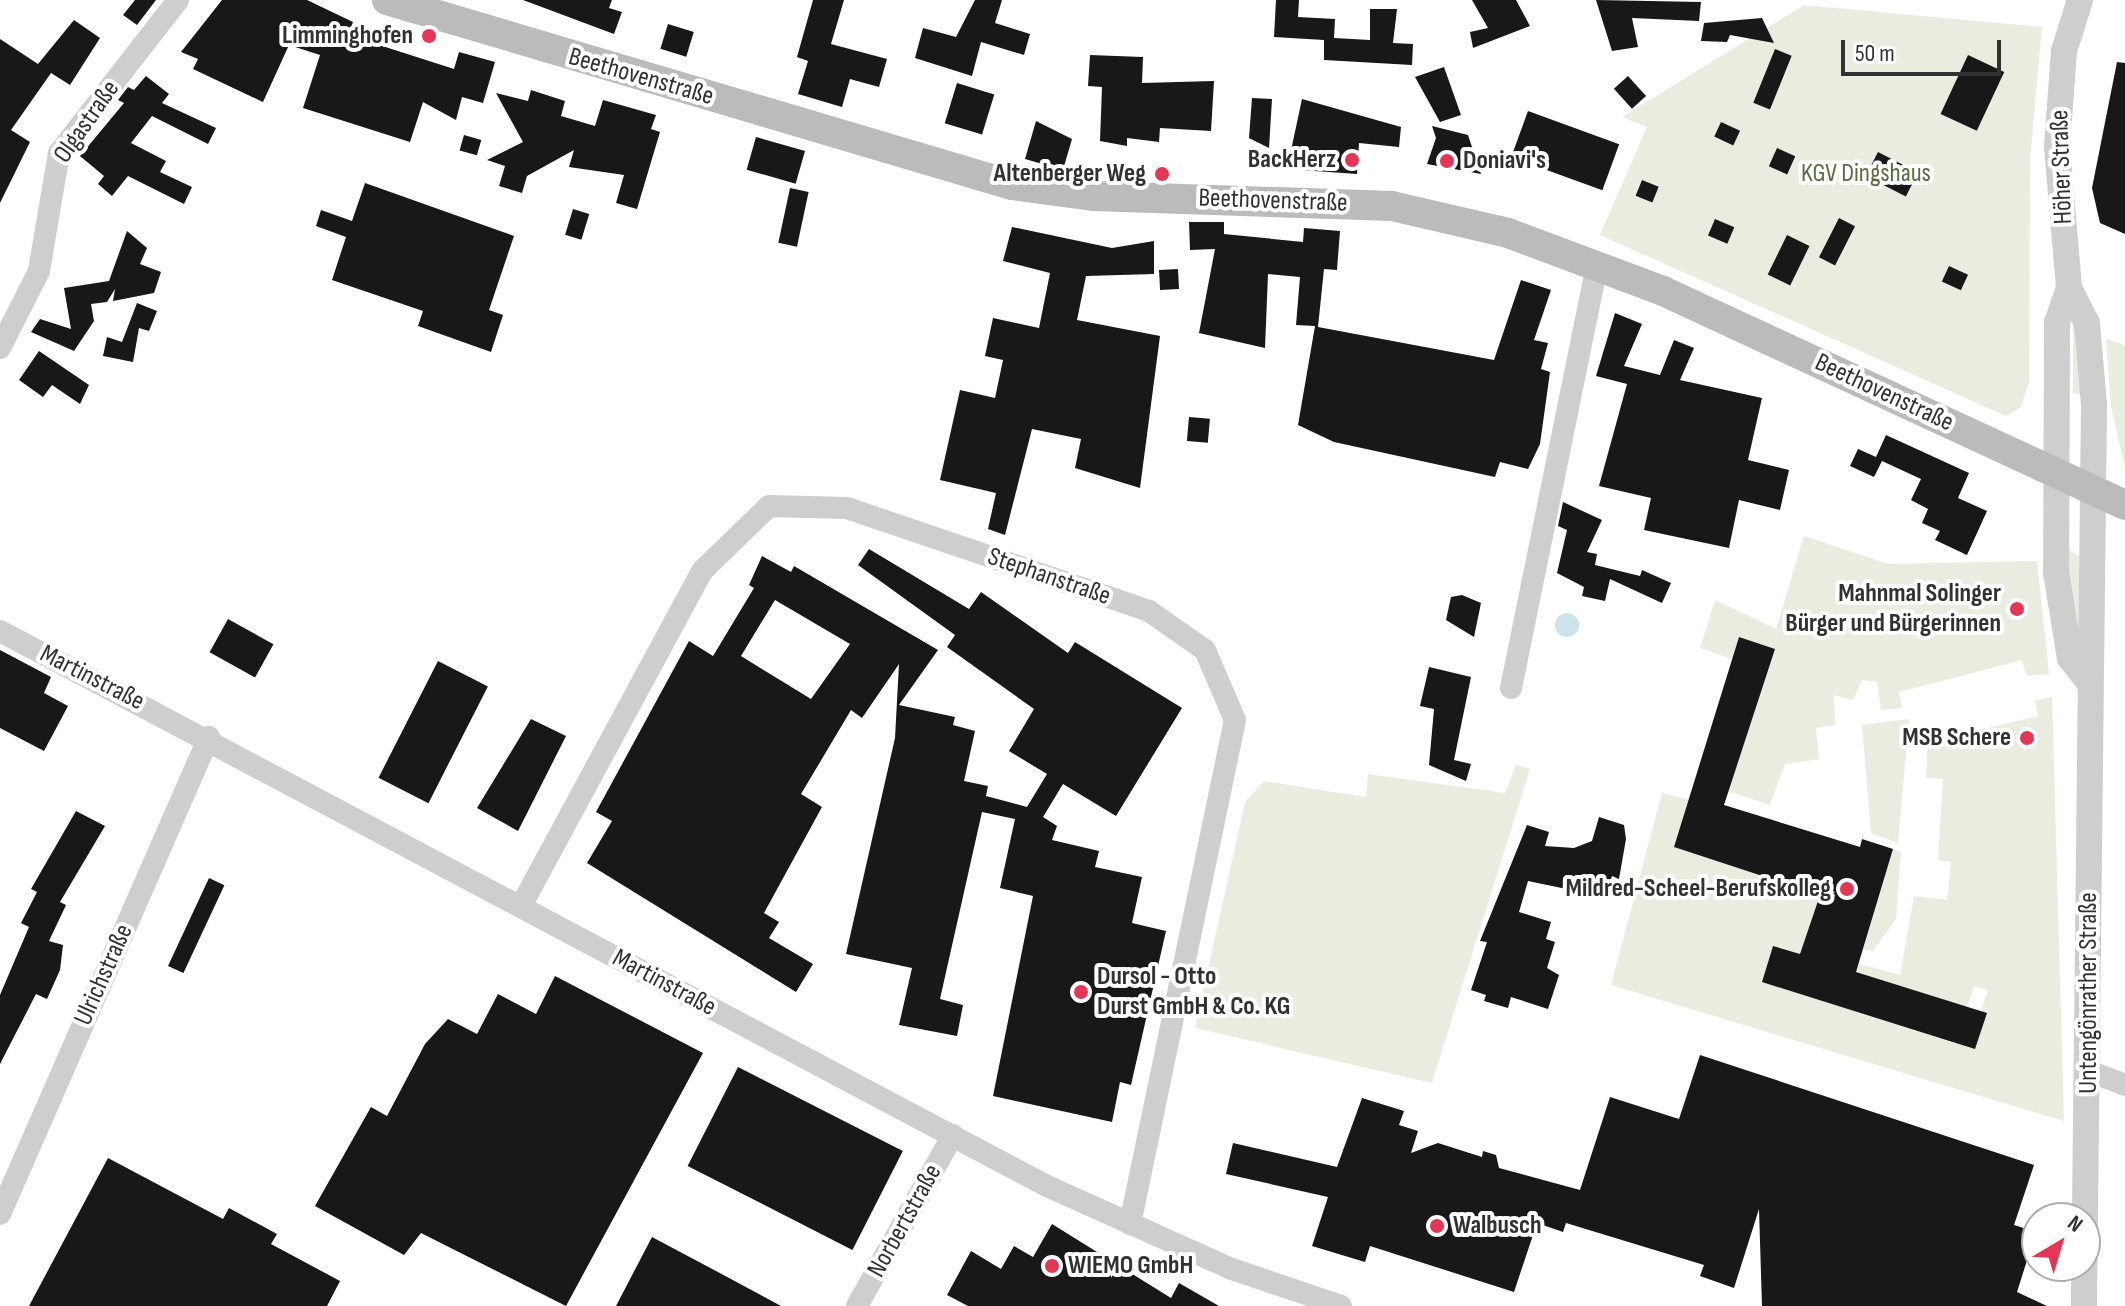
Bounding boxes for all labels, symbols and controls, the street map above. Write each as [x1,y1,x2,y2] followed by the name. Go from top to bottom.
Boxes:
[282,20,413,52] place label: Limminghofen
[1845,24,2005,74] scale bar
[420,27,438,45] marker: Limminghofen
[1855,39,1895,68] text: 50 m
[565,41,717,113] street label: Beethovenstraße
[47,75,127,169] street label: Olgastraße
[2044,109,2080,225] street label: Höher Straße
[1248,144,1336,176] place label: BackHerz
[1463,145,1546,177] place label: Doniavi's
[1343,151,1361,169] marker: BackHerz
[1438,152,1456,170] marker: Doniavi's
[994,158,1146,190] place label: Altenberger Weg
[1801,158,1931,190] park label: KGV Dingshaus
[1153,165,1171,183] marker: Altenberger Weg
[1198,183,1348,219] street label: Beethovenstraße
[1810,347,1958,439] street label: Beethovenstraße
[983,541,1115,613] street label: Stephanstraße
[1785,578,2001,640] place label: Mahnmal Solinger Bürger und Bürgerinnen
[2008,600,2026,618] marker: Mahnmal Solinger Bürger und Bürgerinnen
[35,638,149,718] street label: Martinstraße
[1902,722,2011,754] place label: MSB Schere
[2018,729,2036,747] marker: MSB Schere
[1566,873,1831,905] place label: Mildred-Scheel-Berufskolleg
[1838,880,1856,898] marker: Mildred-Scheel-Berufskolleg
[2073,892,2105,1094] street label: Untengönrather Straße
[68,920,140,1030] street label: Ulrichstraße
[607,943,721,1023] street label: Martinstraße
[1097,961,1290,1022] place label: Dursol - Otto Durst GmbH & Co. KG
[1072,983,1090,1001] marker: Dursol - Otto Durst GmbH & Co. KG
[861,1159,949,1283] street label: Norbertstraße
[2021,1202,2101,1282] north arrow
[1453,1210,1541,1242] place label: Walbusch
[2062,1210,2088,1239] text: N
[1428,1217,1446,1235] marker: Walbusch
[1068,1250,1193,1282] place label: WIEMO GmbH
[1043,1257,1061,1275] marker: WIEMO GmbH

